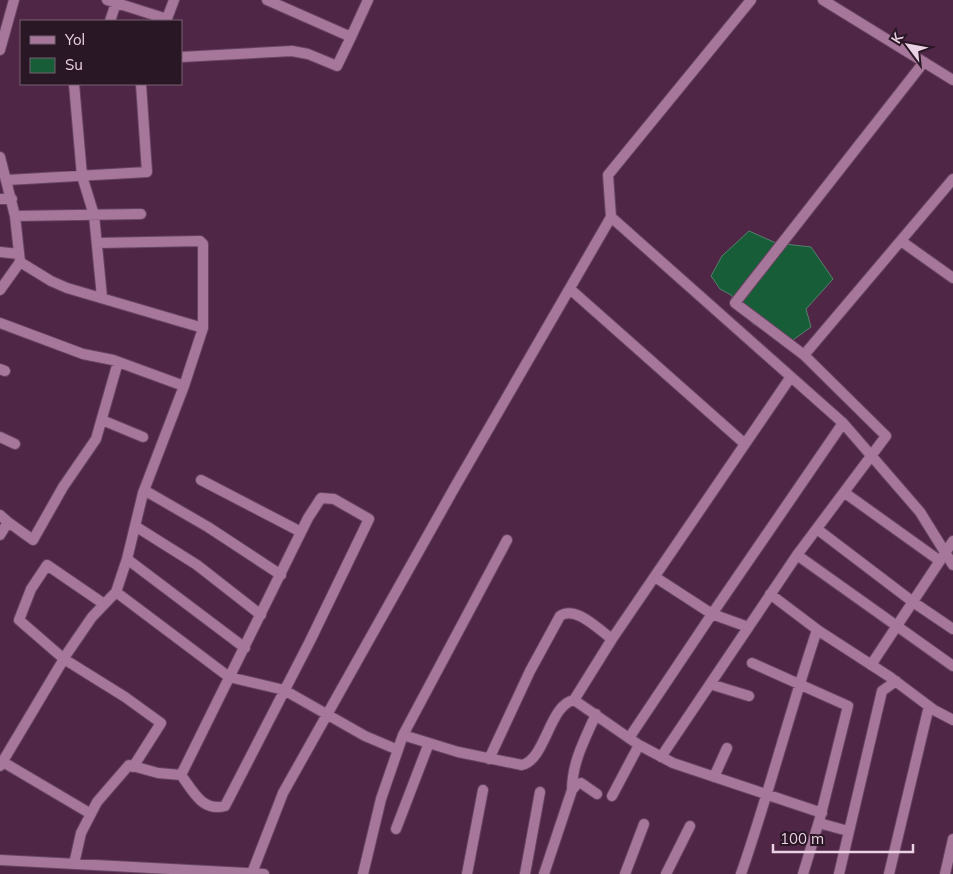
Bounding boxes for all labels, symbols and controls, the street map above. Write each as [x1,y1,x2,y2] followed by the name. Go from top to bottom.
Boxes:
[20,20,182,85] legend
[883,20,933,70] north arrow
[887,29,907,47] text: K
[64,30,85,49] text: Yol
[65,55,83,74] text: Su
[773,822,913,854] scale bar
[780,829,824,848] text: 100 m

